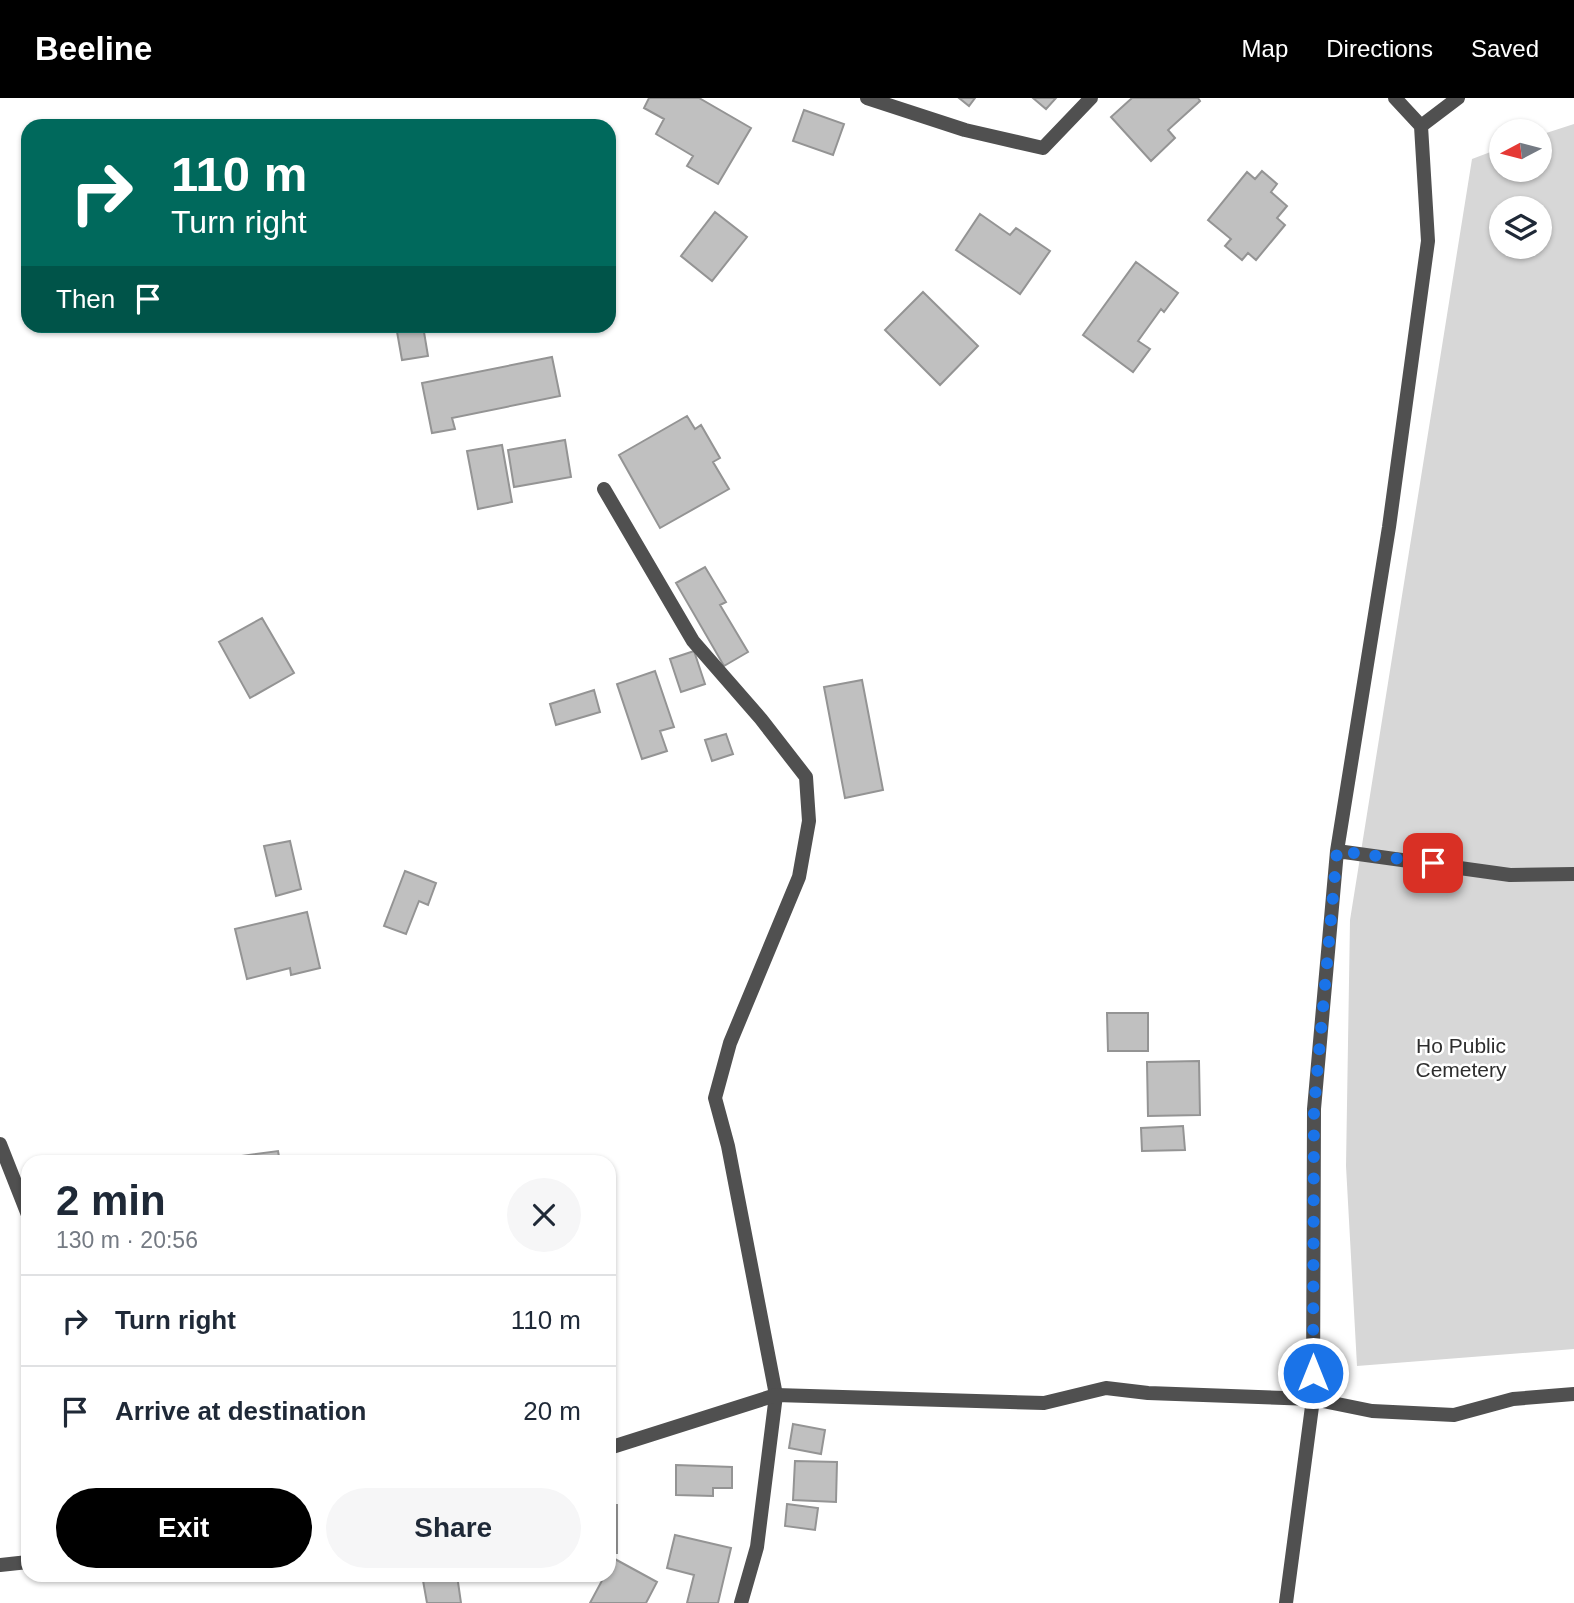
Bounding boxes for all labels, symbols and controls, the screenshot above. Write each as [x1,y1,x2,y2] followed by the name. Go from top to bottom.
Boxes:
[35,30,152,67] text: Beeline
[1242,35,1288,62] text: Map
[1326,35,1433,62] text: Directions
[1471,35,1539,62] text: Saved
[1489,119,1552,182] north arrow
[1489,119,1552,259] map controls
[56,147,147,238] icon: right
[171,147,307,201] text: 110 m
[1489,196,1552,259] button: layers
[171,204,307,240] text: Turn right
[129,280,167,318] icon: arrive
[56,284,115,314] text: Then
[1403,833,1463,893] pin
[1414,844,1452,882] icon: arrive
[1415,1034,1507,1081] park label: Ho Public Cemetery
[56,1177,166,1224] text: 2 min
[507,1178,581,1252] button: close
[56,1227,198,1253] text: 130 m · 20:56
[56,1302,94,1340] icon: right
[115,1305,236,1335] text: Turn right
[511,1305,581,1335] text: 110 m
[1276,1336,1350,1410] position arrow
[56,1393,94,1431] icon: arrive
[115,1396,366,1426] text: Arrive at destination
[523,1396,581,1426] text: 20 m
[56,1488,312,1568] button: Exit
[326,1488,581,1568] button: Share

